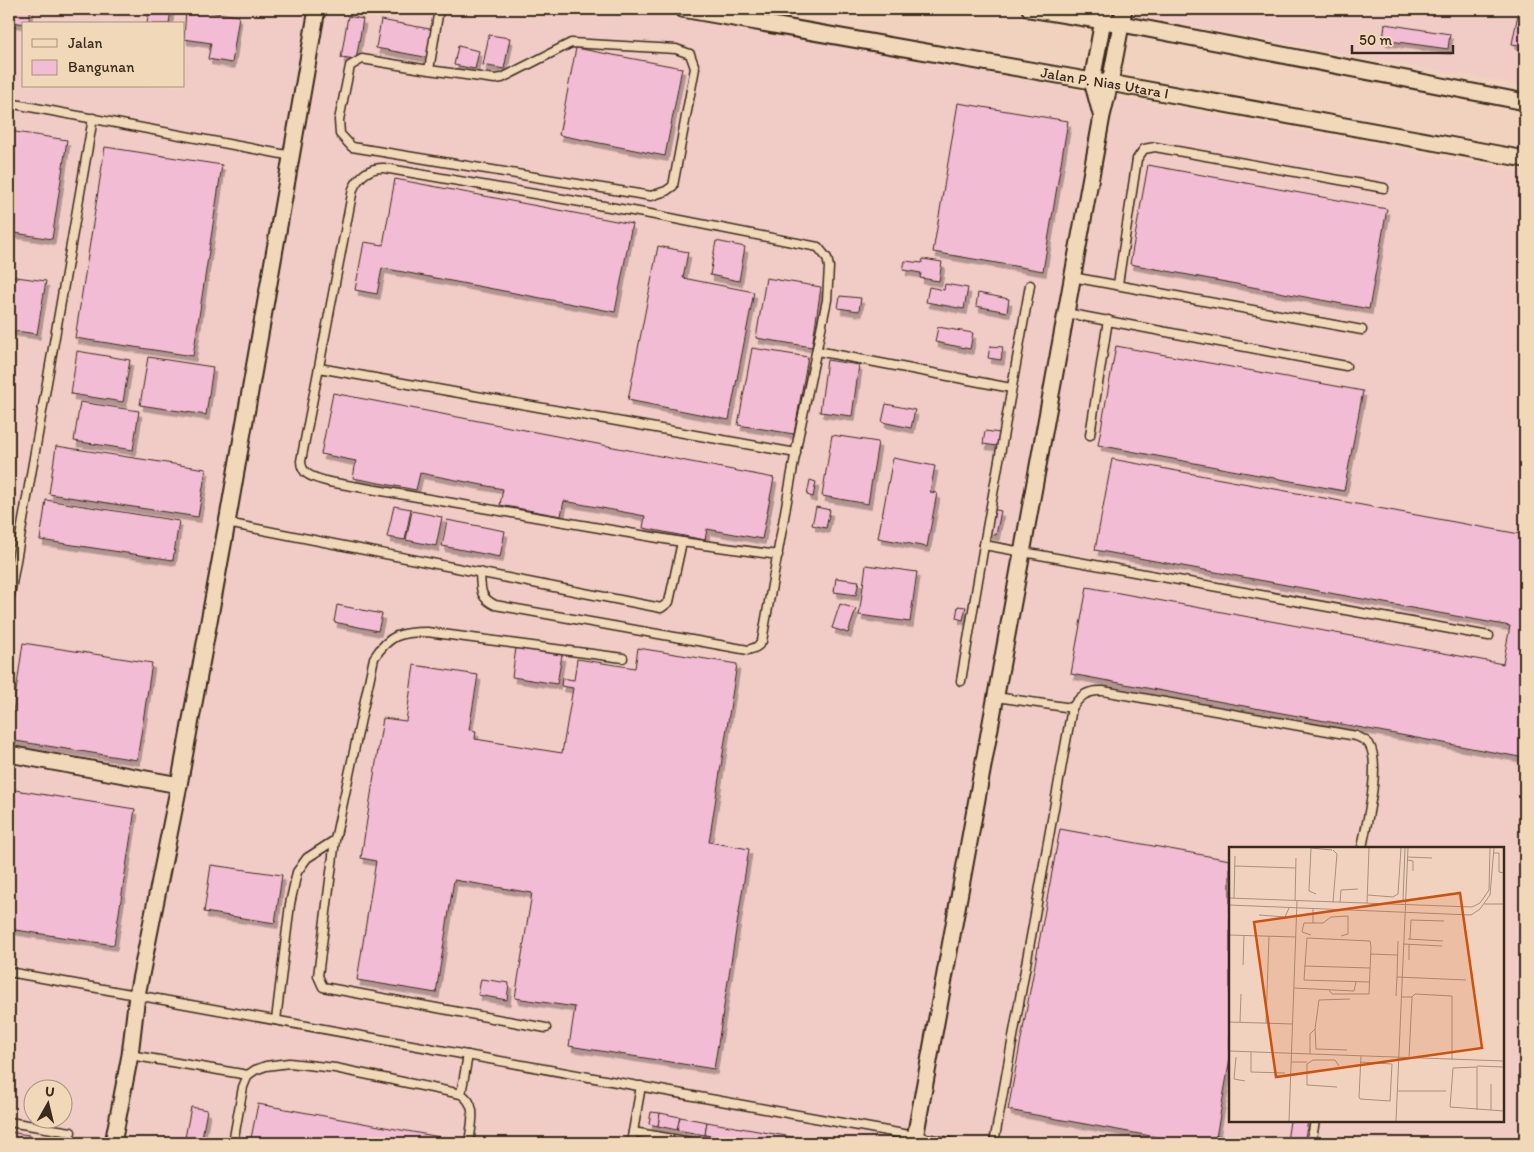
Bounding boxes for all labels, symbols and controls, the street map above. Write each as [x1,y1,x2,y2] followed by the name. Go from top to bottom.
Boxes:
[22,22,185,88] legend
[1352,22,1453,54] scale bar
[1359,31,1392,49] text: 50 m
[68,34,102,52] text: Jalan
[68,58,135,76] text: Bangunan
[1039,63,1170,103] street label: Jalan P. Nias Utara I
[1229,847,1504,1122] inset map
[22,1080,72,1130] north arrow
[44,1083,56,1101] text: U

